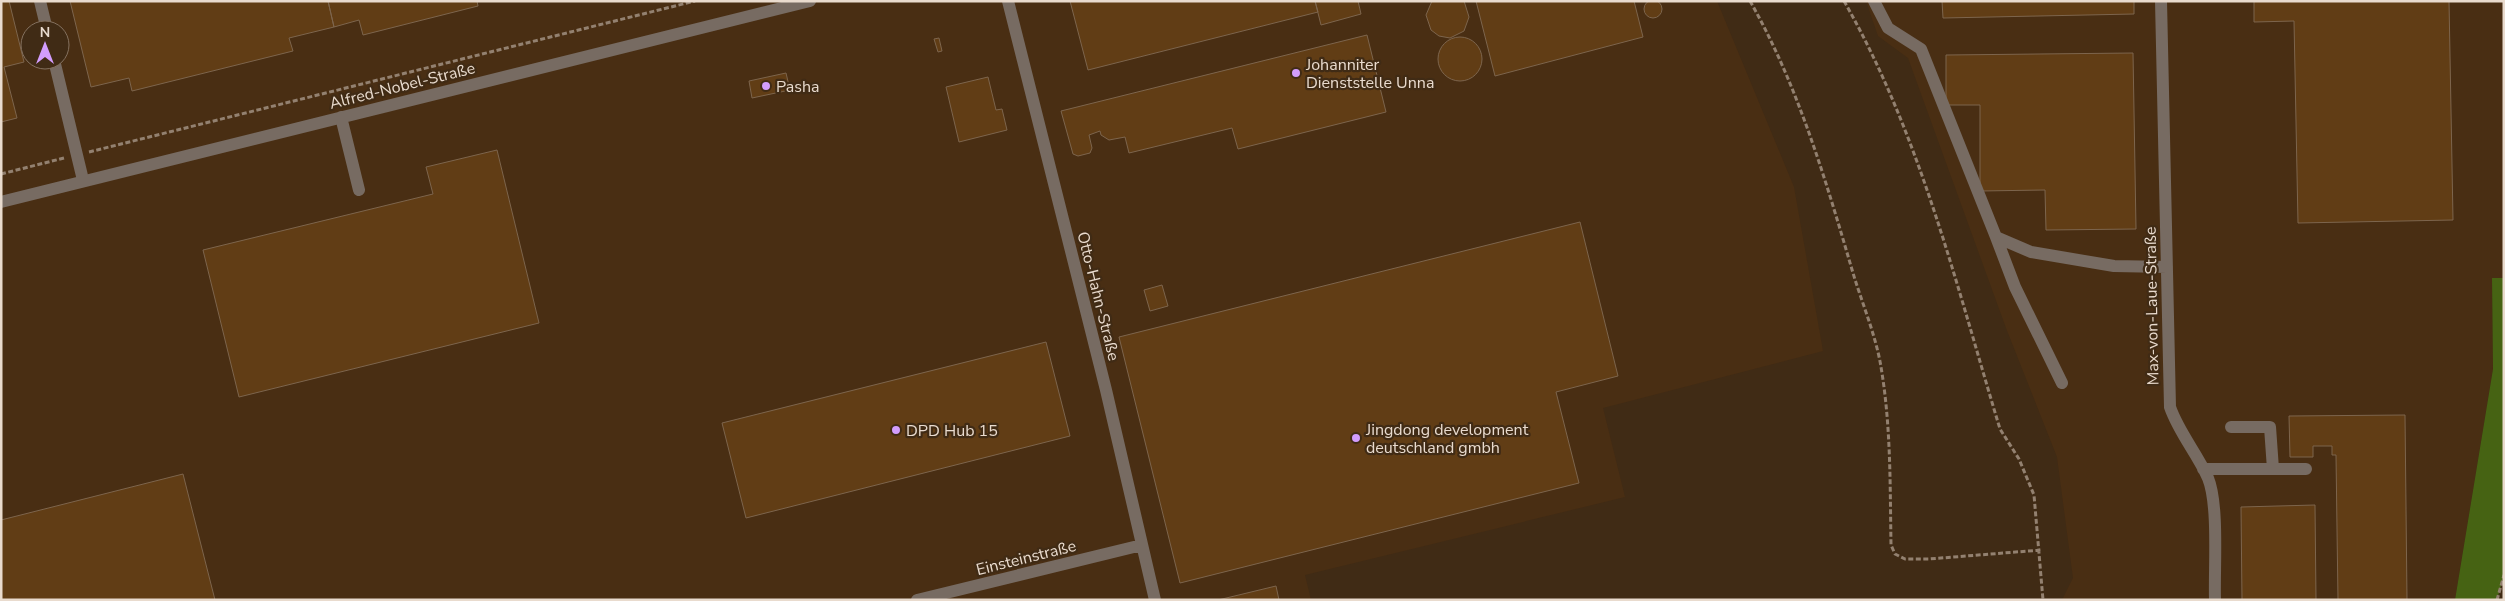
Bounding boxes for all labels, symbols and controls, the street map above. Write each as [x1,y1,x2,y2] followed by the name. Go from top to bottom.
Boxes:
[20,20,70,70] north arrow
[40,23,50,42] text: N
[1305,54,1434,94] place label: Johanniter Dienststelle Unna
[327,57,477,115] street label: Alfred-Nobel-Straße
[1290,67,1302,79] marker: Johanniter Dienststelle Unna
[776,76,820,98] place label: Pasha
[760,80,772,92] marker: Pasha
[2140,226,2164,385] street label: Max-von-Laue-Straße
[1071,229,1125,363] street label: Otto-Hahn-Straße
[1365,419,1529,459] place label: Jingdong development deutschland gmbh
[906,420,998,442] place label: DPD Hub 15
[890,424,902,436] marker: DPD Hub 15
[1350,432,1362,444] marker: Jingdong development deutschland gmbh
[974,535,1079,581] street label: Einsteinstraße

